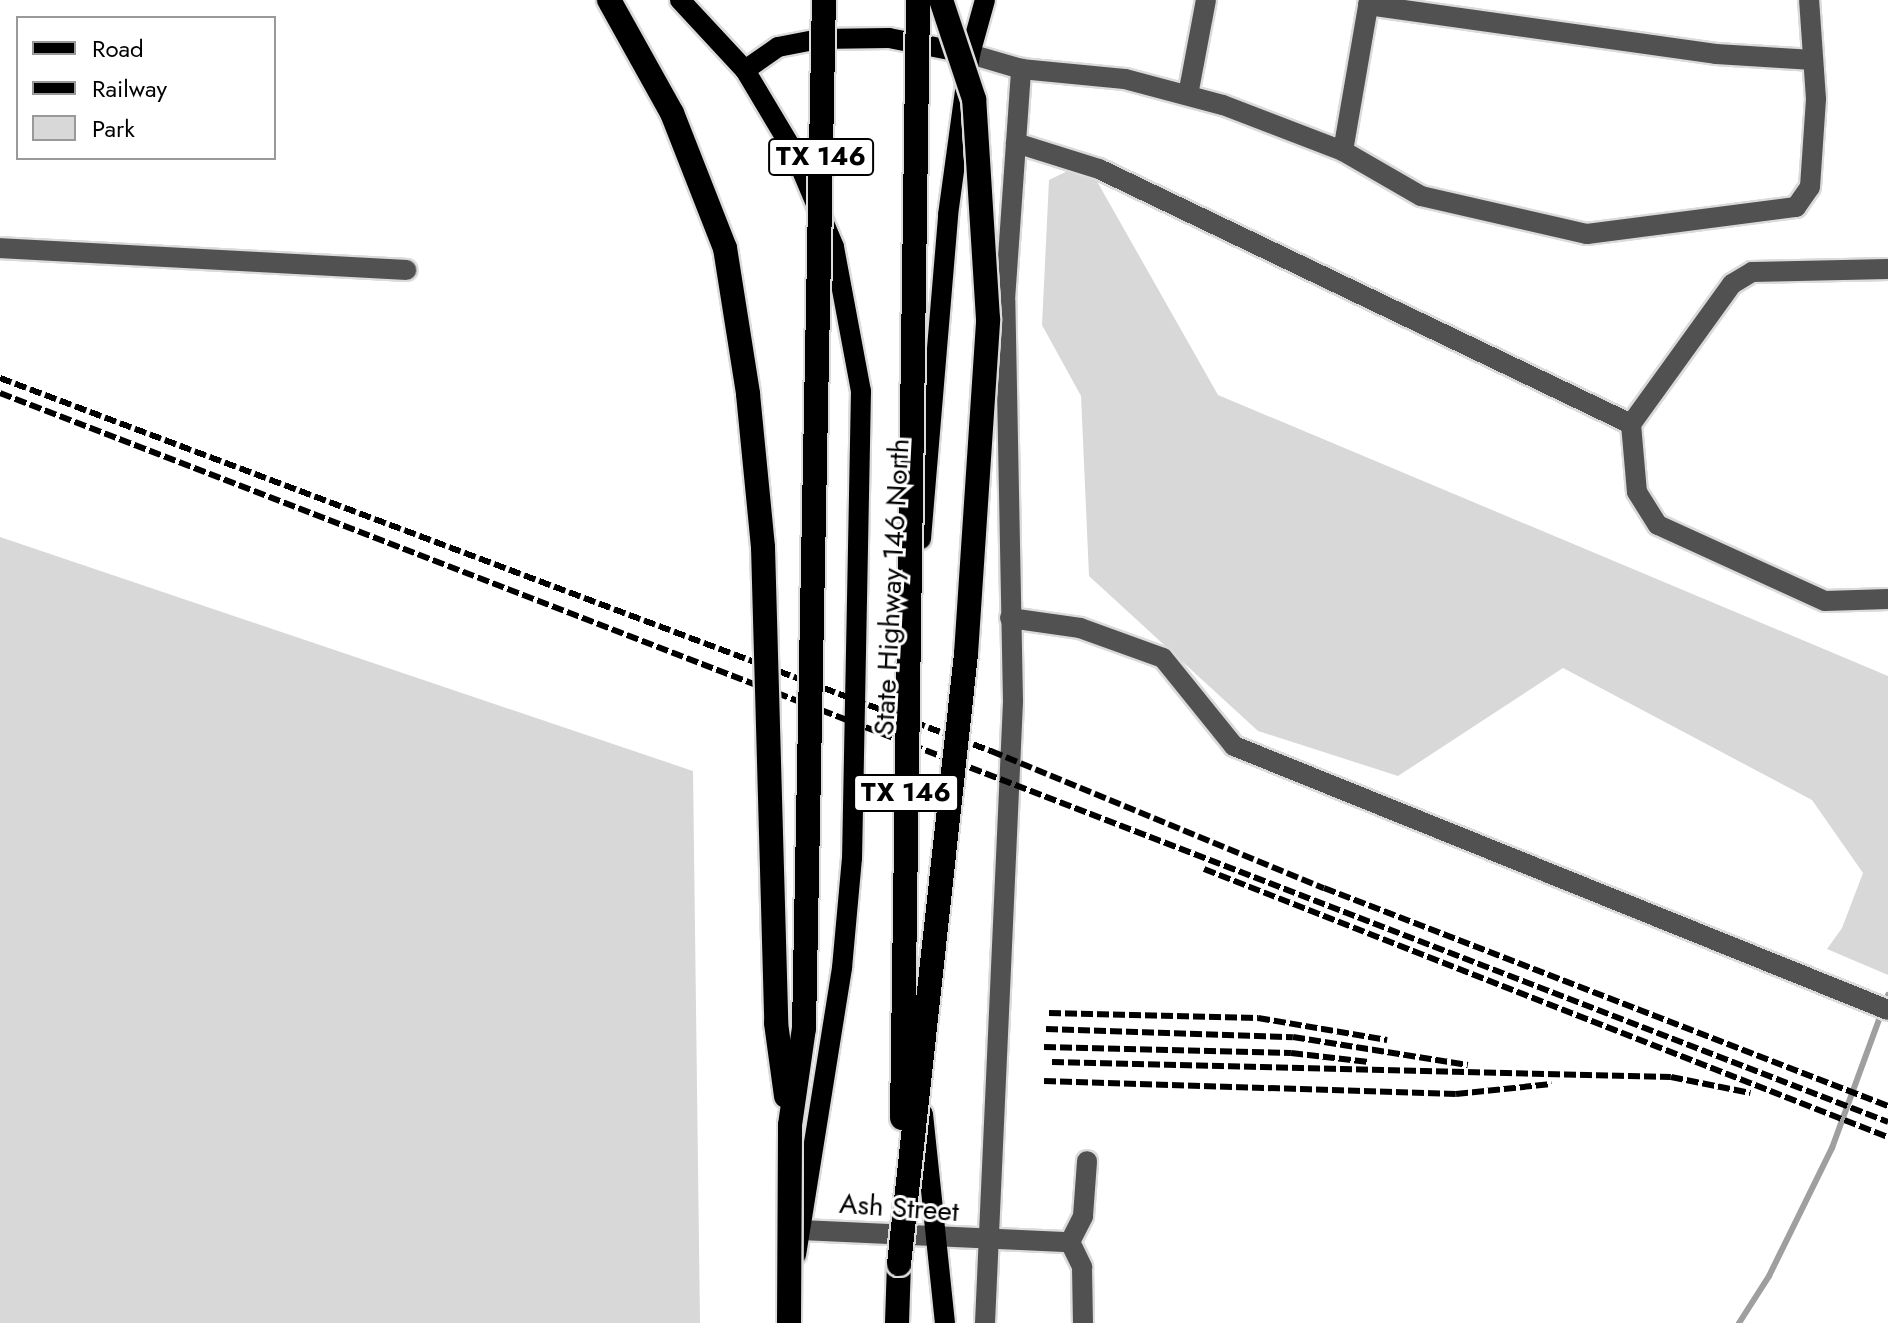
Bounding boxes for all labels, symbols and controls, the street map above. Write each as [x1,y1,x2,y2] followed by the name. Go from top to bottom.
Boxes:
[16,16,276,160] legend
[92,31,144,66] text: Road
[92,71,167,106] text: Railway
[92,111,135,146] text: Park
[767,135,875,179] road number: TX 146
[867,438,917,736] street label: State Highway 146 North
[852,771,960,815] road number: TX 146
[838,1187,960,1229] street label: Ash Street

